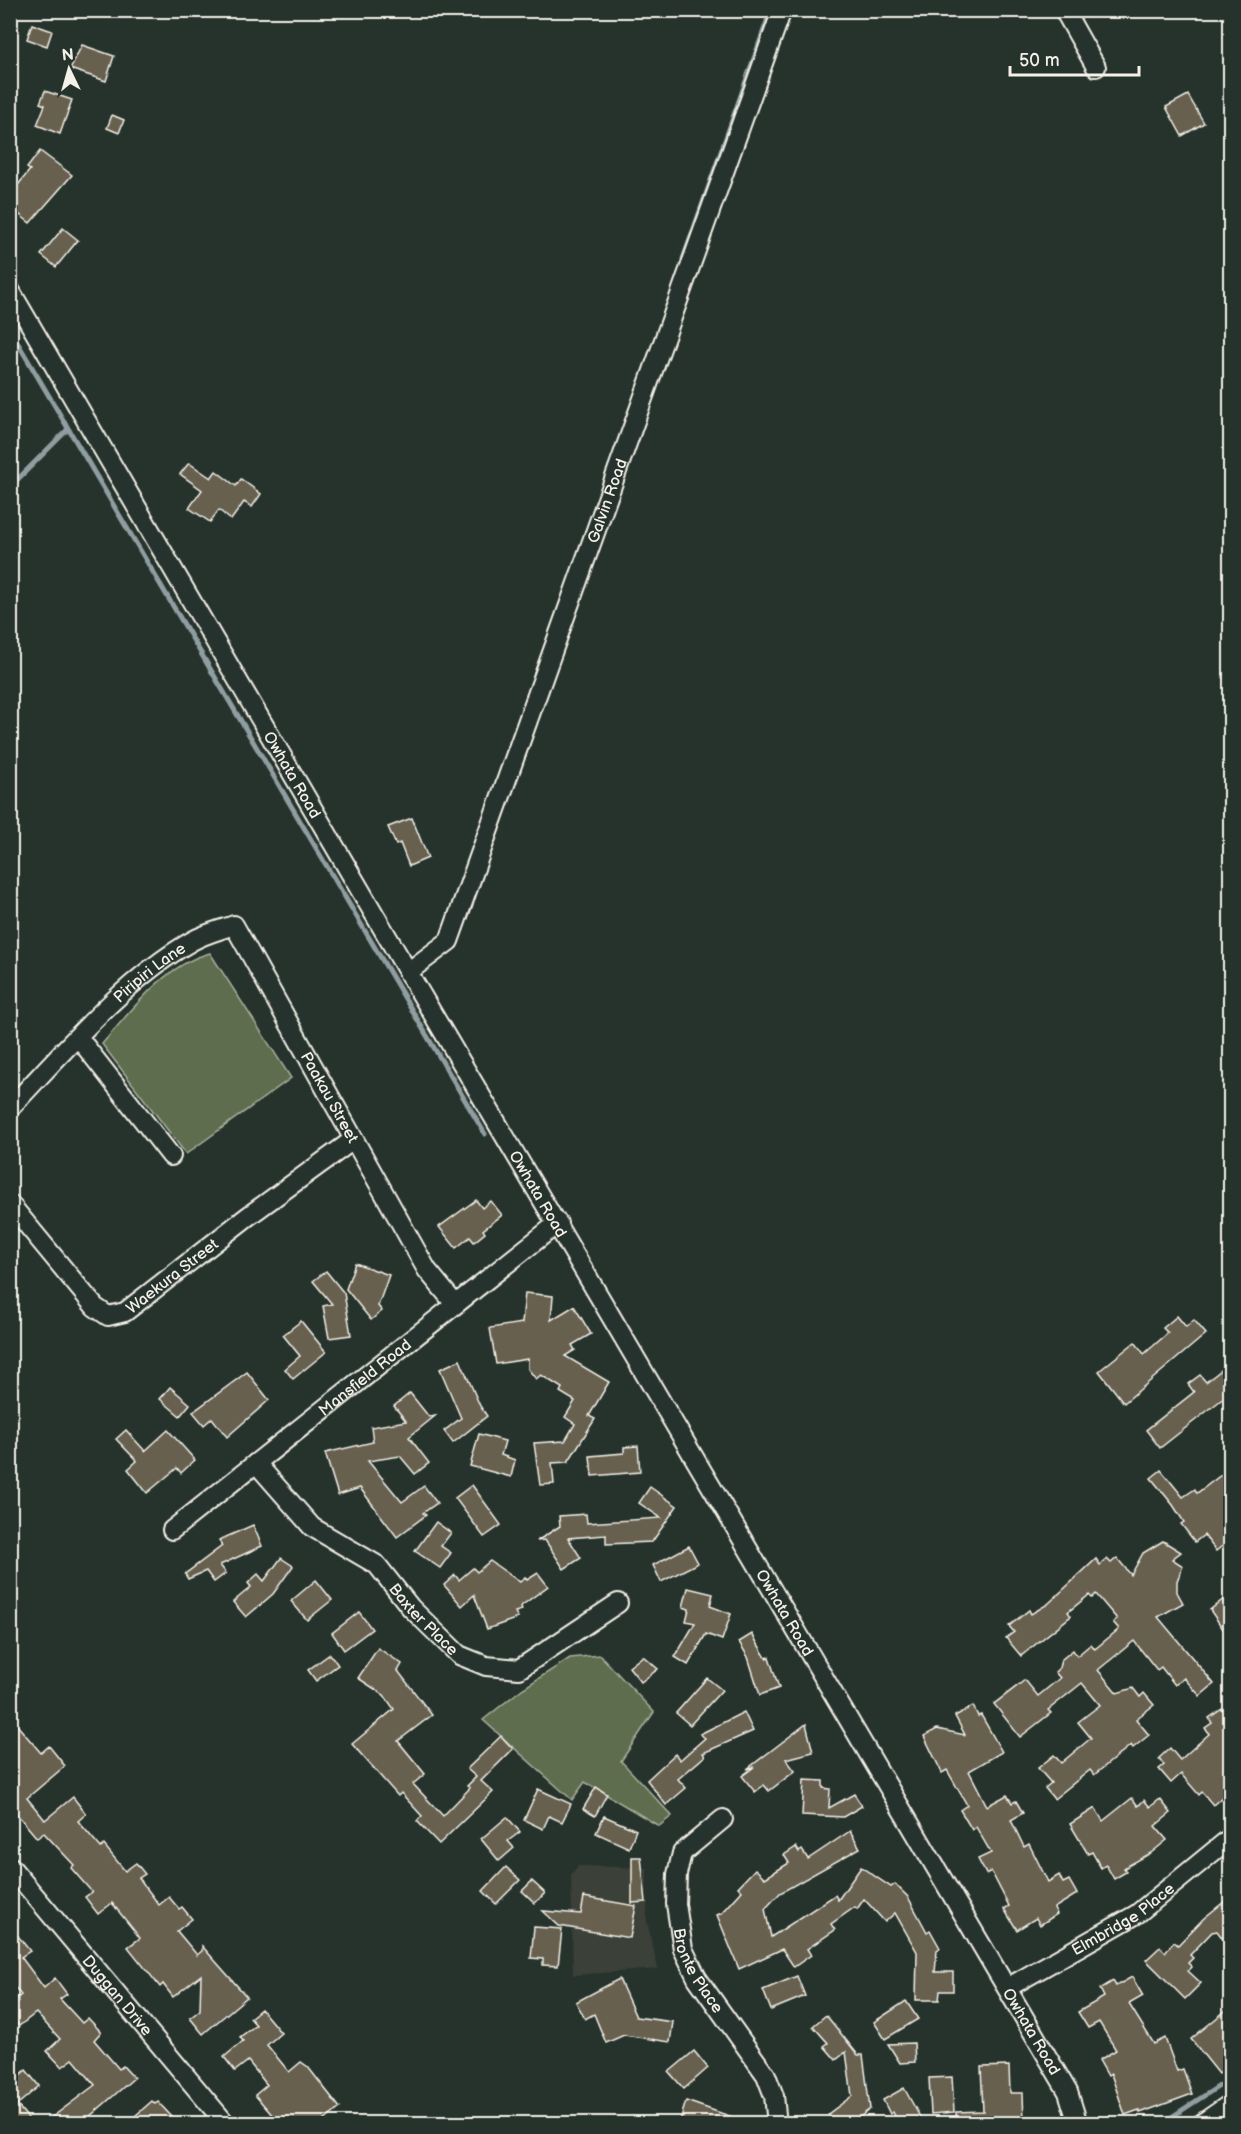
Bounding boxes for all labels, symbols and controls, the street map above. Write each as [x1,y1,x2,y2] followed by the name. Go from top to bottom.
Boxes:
[39,39,99,99] north arrow
[1010,39,1139,77] scale bar
[61,46,75,66] text: N
[1019,50,1060,71] text: 50 m
[584,457,632,546] street label: Galvin Road
[259,728,324,822] street label: Owhata Road
[110,939,190,1007] street label: Piripiri Lane
[296,1049,362,1147] street label: Paakau Street
[504,1148,570,1241] street label: Owhata Road
[123,1235,222,1319] street label: Waekura Street
[315,1336,416,1421] street label: Mansfield Road
[751,1566,817,1660] street label: Owhata Road
[384,1580,462,1660] street label: Baxter Place
[1069,1879,1179,1960] street label: Elmbridge Place
[669,1927,727,2017] street label: Bronte Place
[78,1952,156,2040] street label: Duggan Drive
[998,1985,1064,2079] street label: Owhata Road

